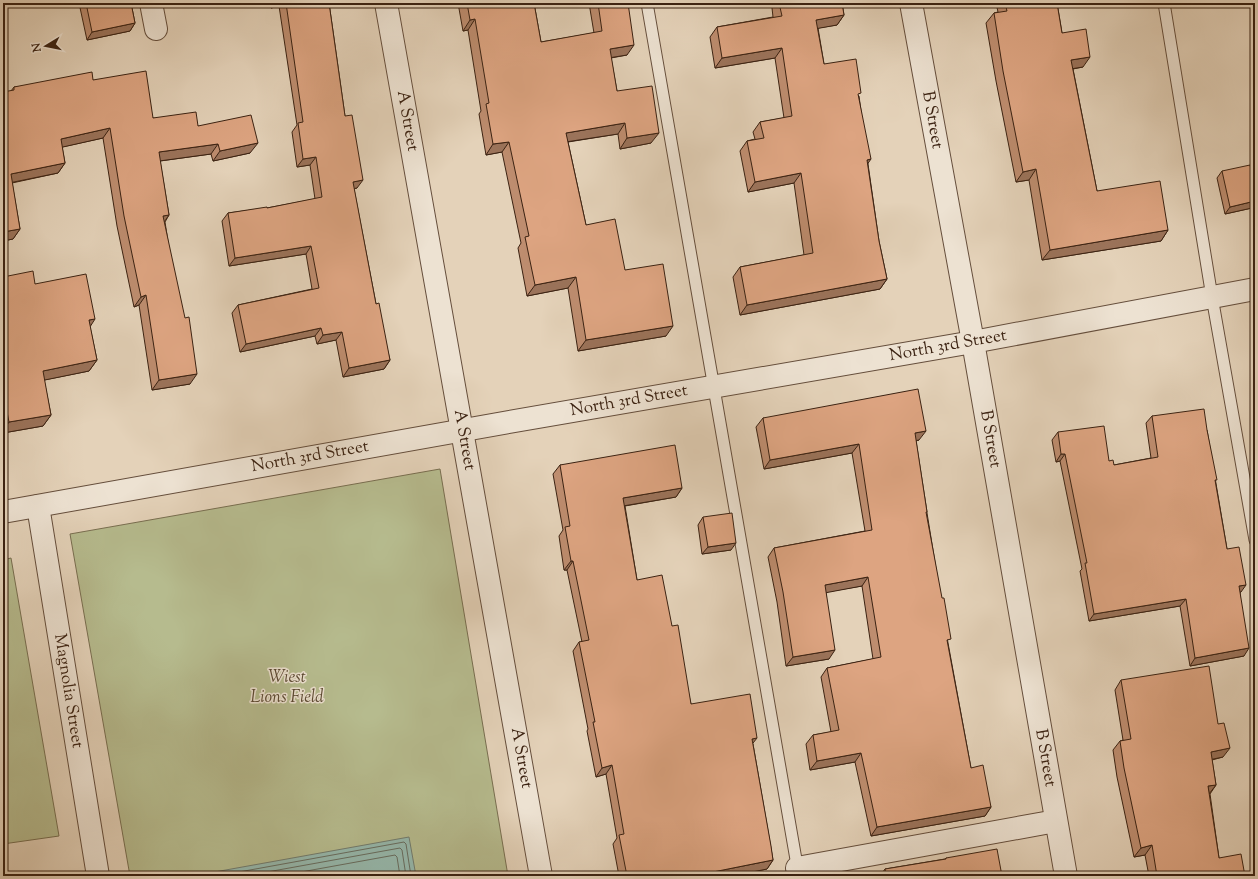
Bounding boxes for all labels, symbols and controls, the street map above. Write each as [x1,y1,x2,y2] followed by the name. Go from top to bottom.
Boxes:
[26,26,66,66] north arrow
[28,42,46,54] text: N
[390,89,424,153] street label: A Street
[915,89,949,151] street label: B Street
[887,324,1009,368] street label: North 3rd Street
[568,379,690,423] street label: North 3rd Street
[447,408,481,472] street label: A Street
[973,408,1007,470] street label: B Street
[249,435,371,479] street label: North 3rd Street
[47,632,89,750] street label: Magnolia Street
[250,666,324,710] park label: Wiest Lions Field
[504,726,538,790] street label: A Street
[1028,727,1062,789] street label: B Street

